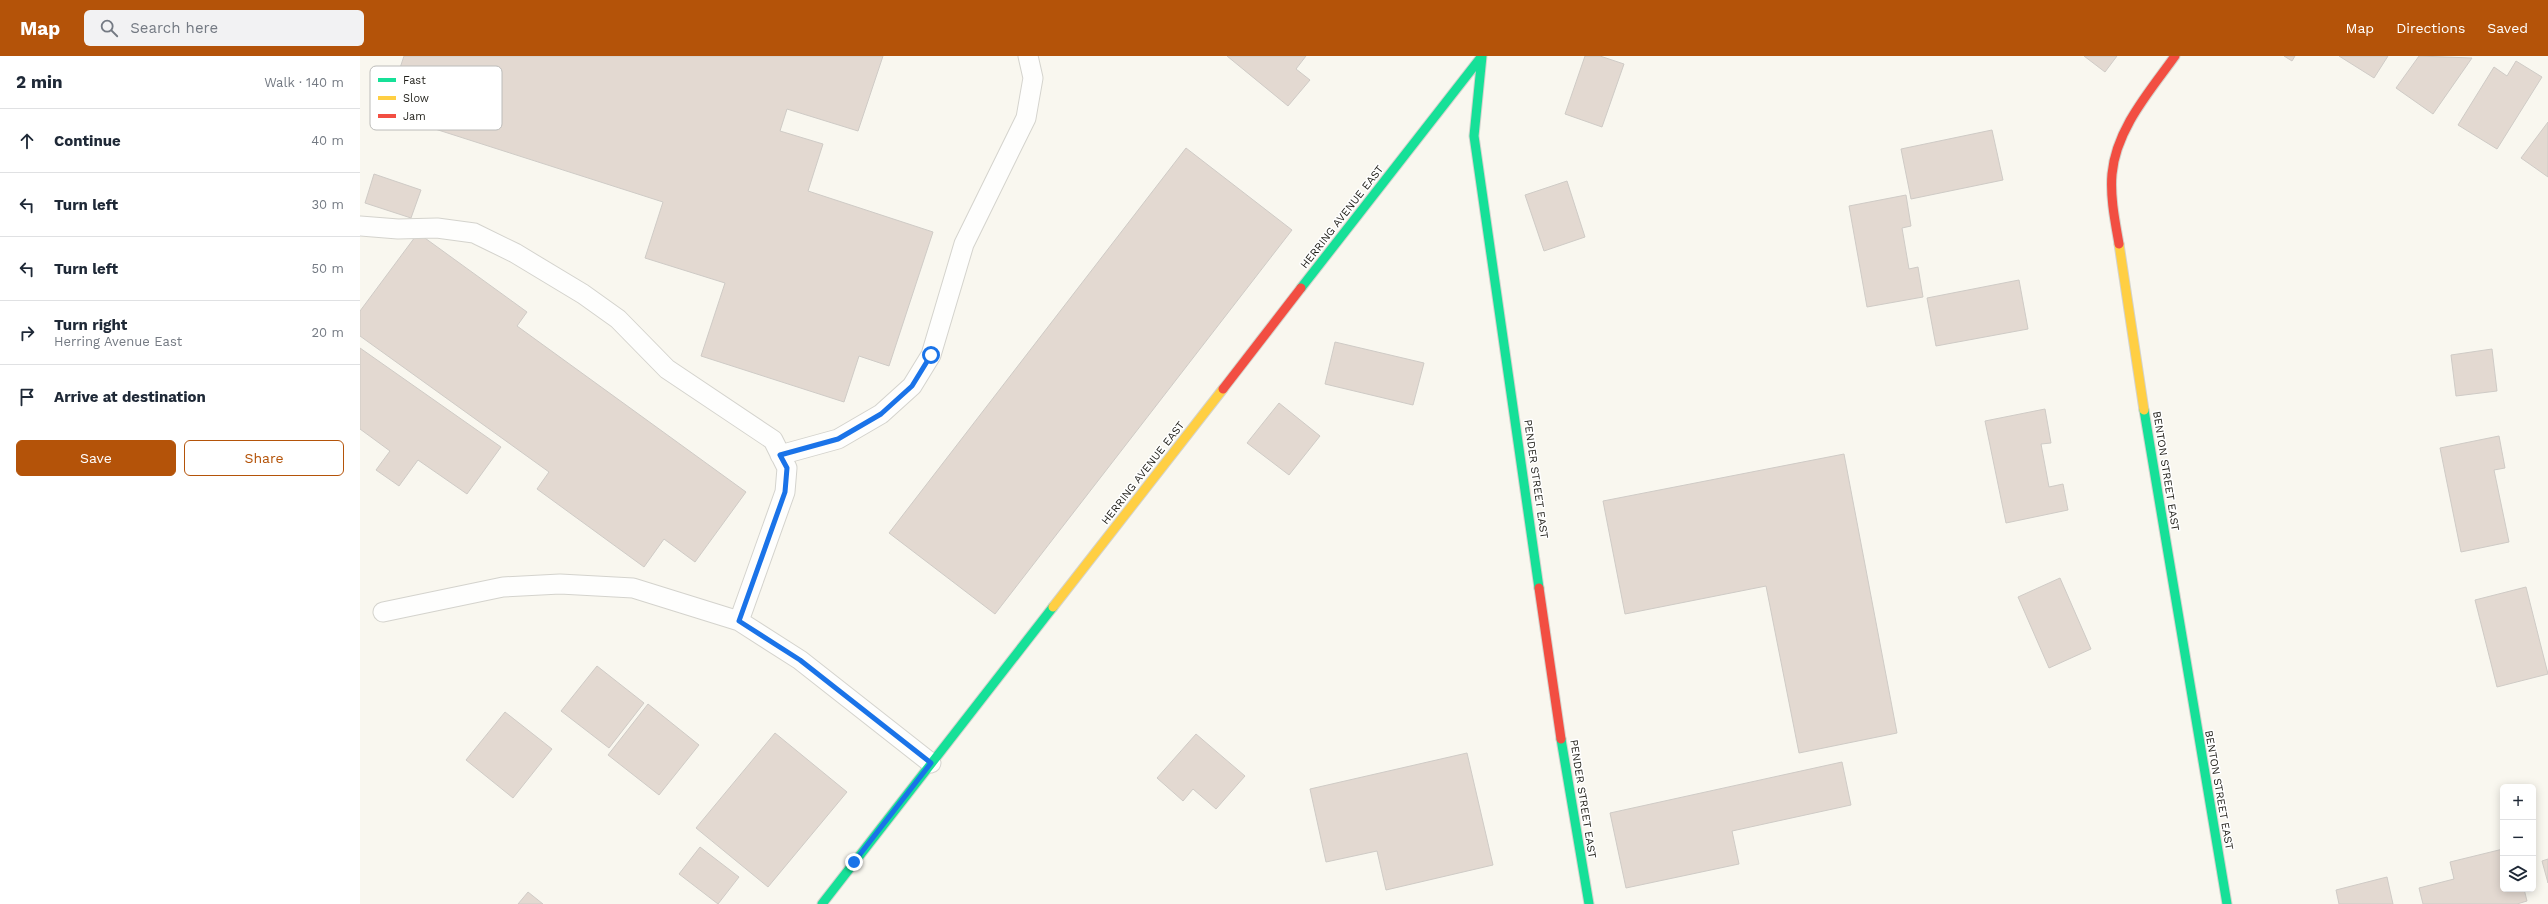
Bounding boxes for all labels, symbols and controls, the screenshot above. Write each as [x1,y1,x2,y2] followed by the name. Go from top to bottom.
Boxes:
[84,10,364,46] search box
[20,17,60,40] text: Map
[98,17,120,39] icon: search
[130,19,218,37] text: Search here
[2346,20,2374,36] text: Map
[2396,20,2465,36] text: Directions
[2487,20,2528,36] text: Saved
[370,66,502,130] legend
[16,72,62,92] text: 2 min
[403,74,426,87] text: Fast
[264,75,344,90] text: Walk · 140 m
[403,92,429,105] text: Slow
[403,110,426,123] text: Jam
[16,130,38,152] icon: ahead
[54,132,121,150] text: Continue
[311,133,344,148] text: 40 m
[1298,163,1387,271] street label: HERRING AVENUE EAST
[16,194,38,216] icon: left
[54,196,118,214] text: Turn left
[312,197,344,212] text: 30 m
[16,258,38,280] icon: left
[54,260,118,278] text: Turn left
[312,261,344,276] text: 50 m
[54,316,127,334] text: Turn right
[16,322,38,344] icon: right
[312,325,344,340] text: 20 m
[54,334,182,349] text: Herring Avenue East
[922,346,940,364] route start
[16,386,38,408] icon: arrive
[54,388,206,406] text: Arrive at destination
[2150,410,2182,532] street label: BENTON STREET EAST
[1099,419,1188,527] street label: HERRING AVENUE EAST
[1521,419,1551,540] street label: PENDER STREET EAST
[16,440,176,476] button: Save
[184,440,344,476] button: Share
[2202,729,2236,851] street label: BENTON STREET EAST
[1567,739,1599,860] street label: PENDER STREET EAST
[2500,784,2536,892] map controls
[2500,784,2536,820] button: +
[2500,820,2536,856] button: −
[845,853,863,871] route end
[2500,856,2536,892] button: layers

